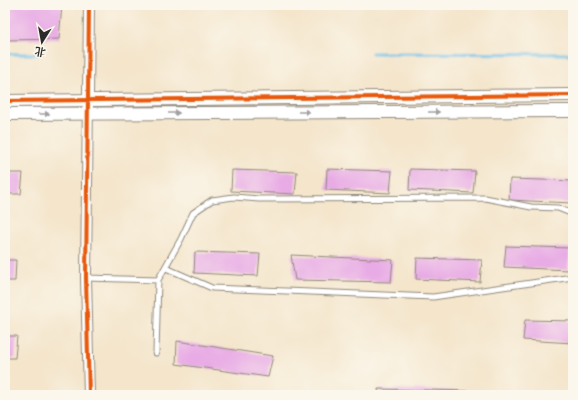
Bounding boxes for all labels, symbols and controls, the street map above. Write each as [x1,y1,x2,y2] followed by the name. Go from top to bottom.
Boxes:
[22,22,62,62] north arrow
[34,44,47,59] text: 北
[298,109,311,115] one-way arrow
[428,109,441,115] one-way arrow
[168,110,181,116] one-way arrow
[38,111,51,117] one-way arrow

